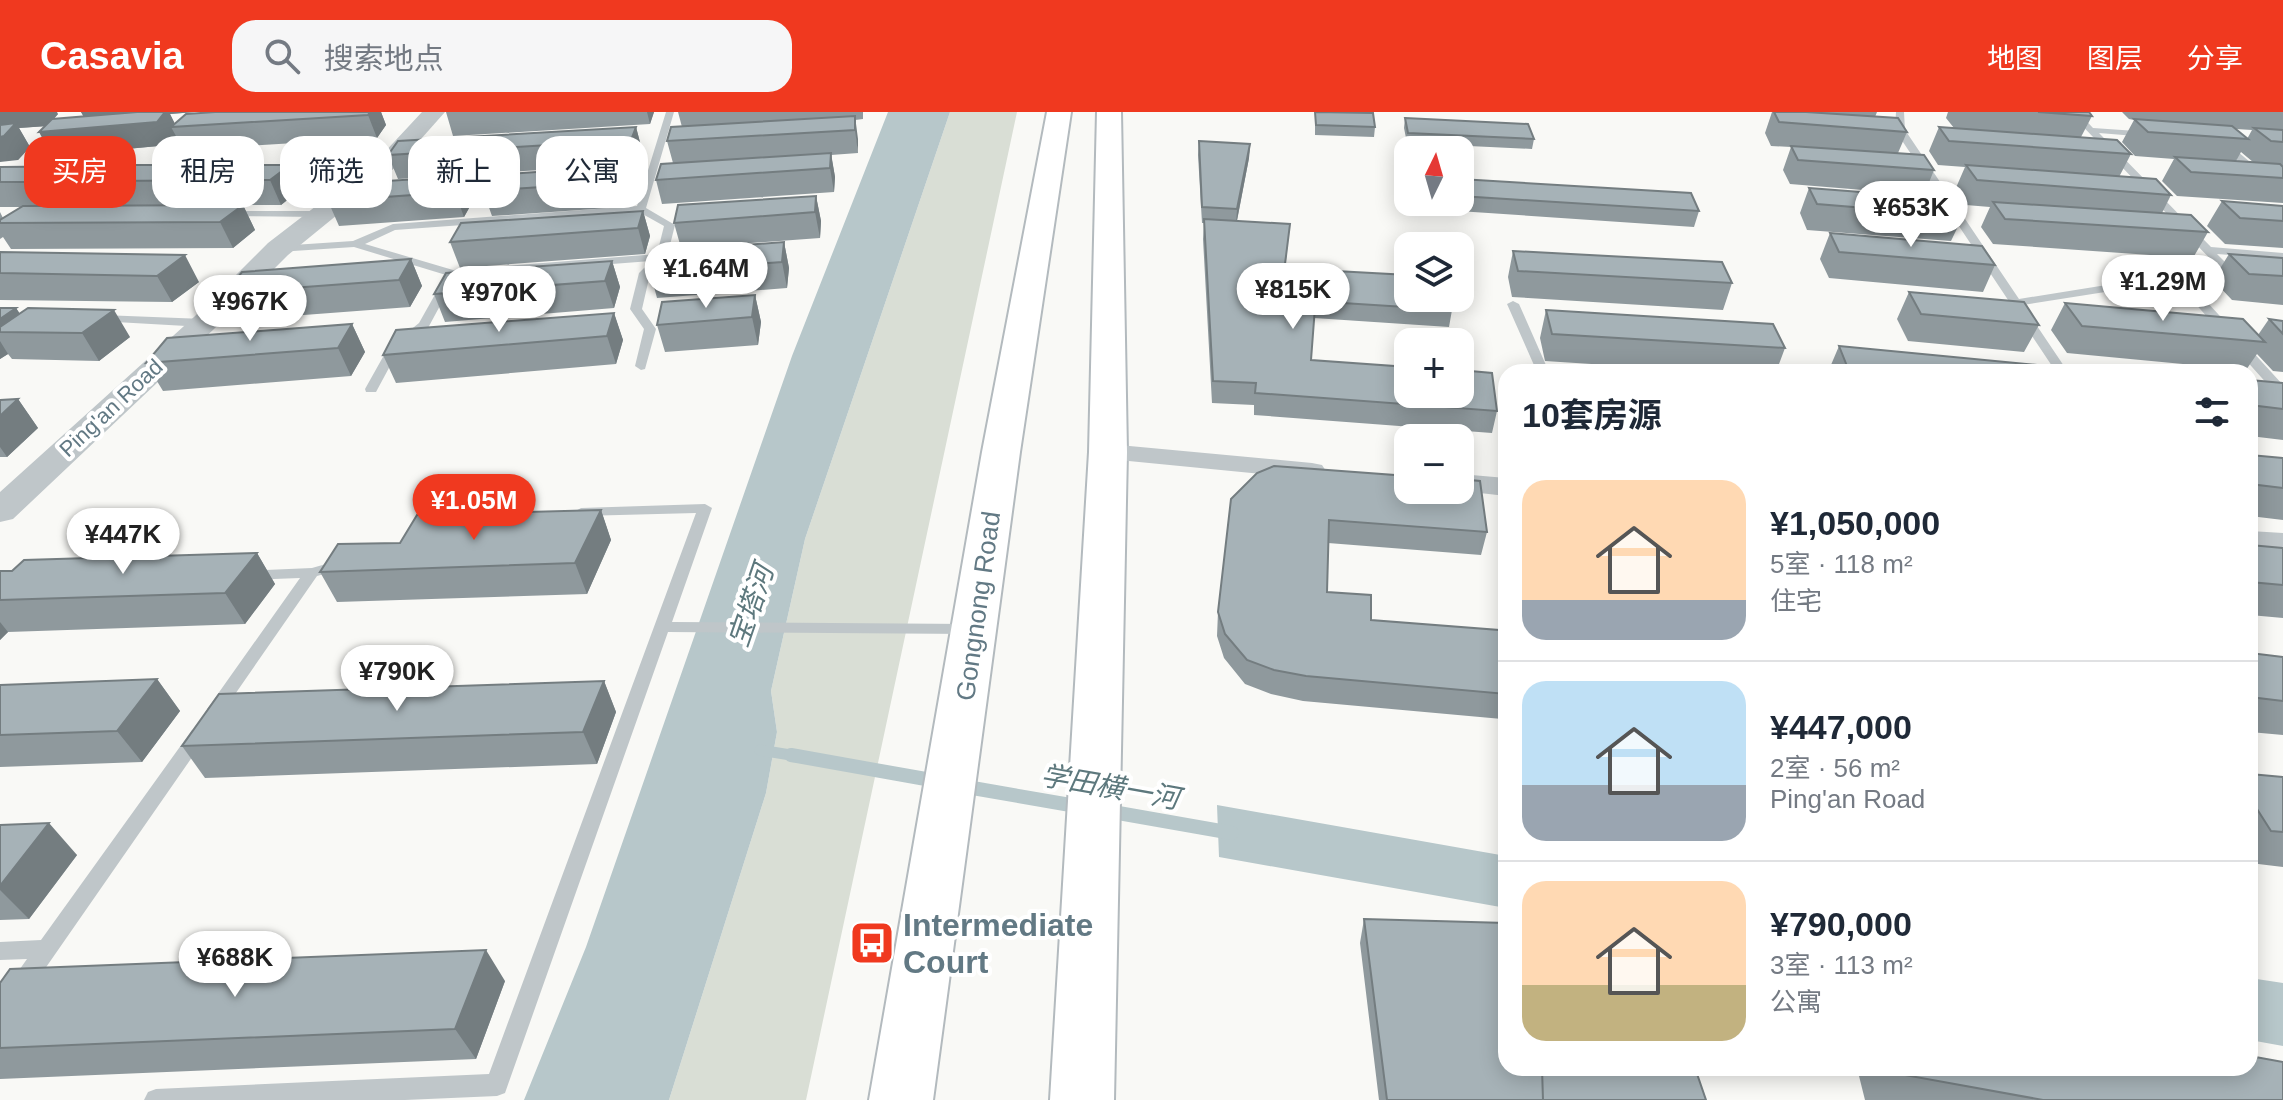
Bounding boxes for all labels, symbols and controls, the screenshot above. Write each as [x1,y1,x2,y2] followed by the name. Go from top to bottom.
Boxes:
[232,20,792,92] search box
[260,34,304,78] icon: search
[40,35,184,77] text: Casavia
[324,42,444,75] text: 搜索地点
[1987,43,2043,74] text: 地图
[2087,43,2143,74] text: 图层
[2187,43,2243,74] text: 分享
[24,136,136,208] chip: 买房
[152,136,264,208] chip: 租房
[280,136,392,208] chip: 筛选
[408,136,520,208] chip: 新上
[536,136,648,208] chip: 公寓
[1394,136,1474,216] north arrow
[1394,136,1474,504] map controls
[1855,181,1967,249] pin: ¥653K
[1873,192,1949,222] text: ¥653K
[1394,232,1474,312] button: layers
[641,242,771,310] pin: ¥1.64M
[663,253,749,283] text: ¥1.64M
[2098,255,2228,323] pin: ¥1.29M
[1237,263,1349,331] pin: ¥815K
[443,266,555,334] pin: ¥970K
[2120,266,2206,296] text: ¥1.29M
[1255,274,1331,304] text: ¥815K
[194,275,306,343] pin: ¥967K
[461,277,537,307] text: ¥970K
[212,286,288,316] text: ¥967K
[1394,328,1474,408] button: +
[54,354,168,462] street label: Ping'an Road
[2190,390,2234,434] icon: filters
[1522,396,1662,434] text: 10套房源
[1394,424,1474,504] button: −
[409,474,539,542] pin: ¥1.05M
[431,485,517,515] text: ¥1.05M
[1770,504,1940,542] text: ¥1,050,000
[67,508,179,576] pin: ¥447K
[950,509,1006,703] street label: Gongnong Road
[1586,512,1682,608] icon: home
[85,519,161,549] text: ¥447K
[1770,549,1913,579] text: 5室 · 118 m²
[723,557,781,651] water label: 宝塔河
[1770,586,1822,616] text: 住宅
[341,645,453,713] pin: ¥790K
[359,656,435,686] text: ¥790K
[1770,708,1912,746] text: ¥447,000
[1586,713,1682,809] icon: home
[1770,753,1900,783] text: 2室 · 56 m²
[1038,760,1187,815] water label: 学田横一河
[1770,784,1925,814] text: Ping'an Road
[1770,905,1912,943] text: ¥790,000
[903,907,1093,980] place label: Intermediate Court
[1586,913,1682,1009] icon: home
[848,919,896,967] bus stop icon: Intermediate Court
[179,931,291,999] pin: ¥688K
[197,942,273,972] text: ¥688K
[1770,950,1913,980] text: 3室 · 113 m²
[1770,987,1822,1017] text: 公寓

